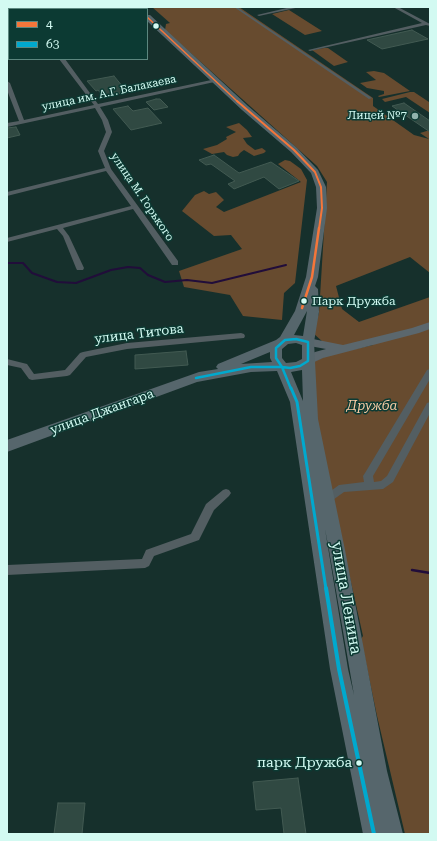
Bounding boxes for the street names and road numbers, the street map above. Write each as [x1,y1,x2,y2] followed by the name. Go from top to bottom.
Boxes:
[41,72,177,114] street label: улица им. А.Г. Балакаева
[108,150,176,244] street label: улица М. Горького
[93,321,185,347] street label: улица Титова
[48,386,156,438] street label: улица Джангара
[327,540,365,656] street label: улица Ленина

